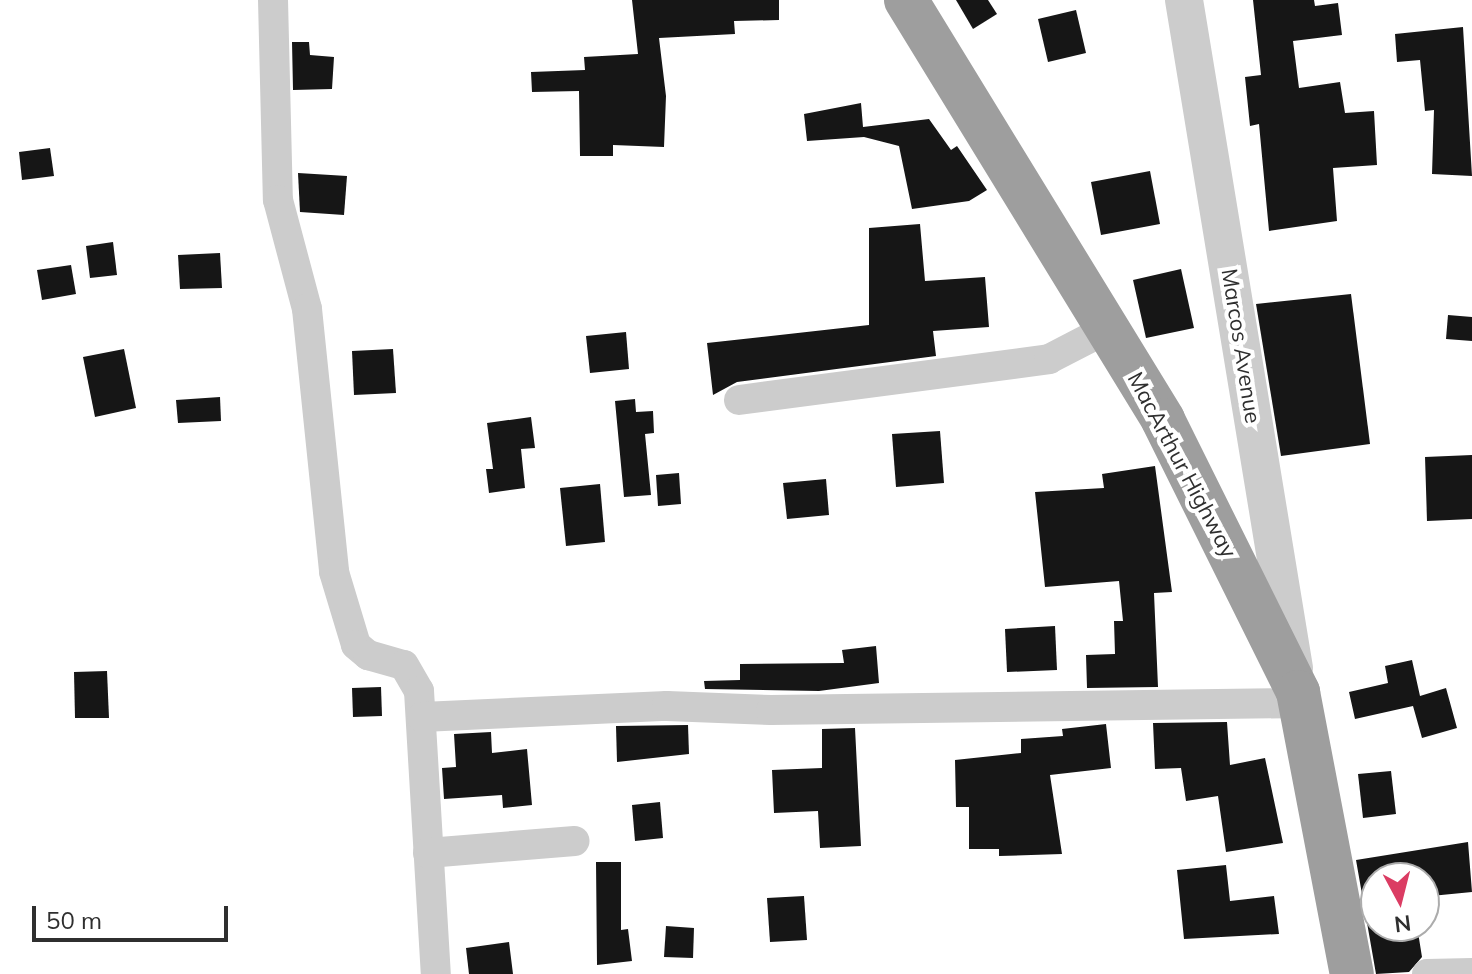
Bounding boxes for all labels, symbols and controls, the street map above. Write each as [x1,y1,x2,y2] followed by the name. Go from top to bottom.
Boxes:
[1216,267,1266,425] street label: Marcos Avenue
[1122,368,1242,562] street label: MacArthur Highway
[1360,862,1440,942] north arrow
[36,890,232,940] scale bar
[46,905,102,935] text: 50 m
[1393,909,1413,939] text: N

